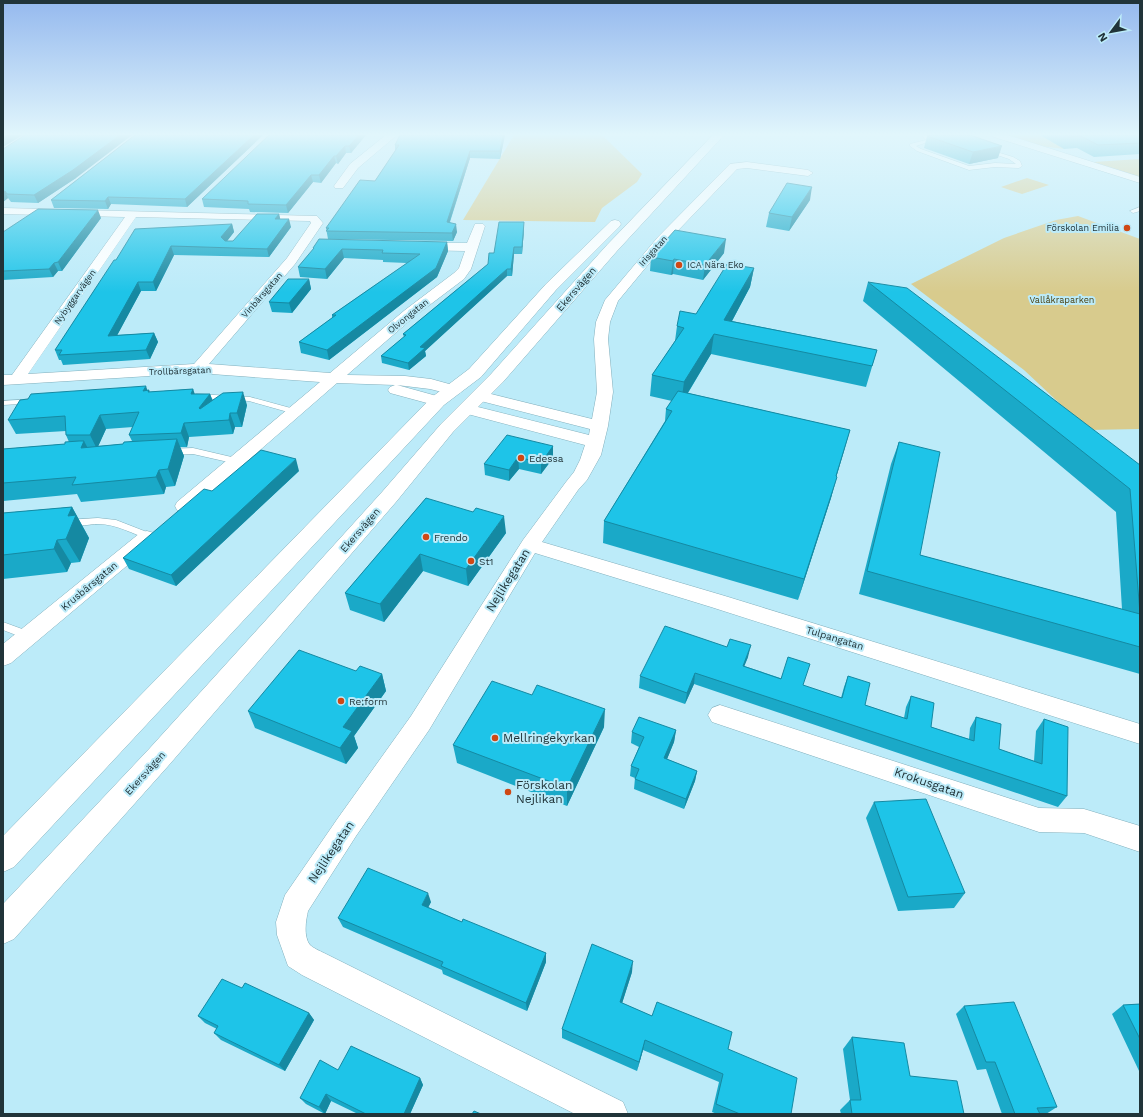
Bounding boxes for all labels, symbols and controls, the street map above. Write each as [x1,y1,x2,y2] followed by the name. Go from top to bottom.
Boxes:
[1091,12,1131,52] north arrow
[1095,30,1111,44] text: N
[1047,223,1119,233] place label: Förskolan Emilia
[1122,223,1132,233] marker: Förskolan Emilia
[637,234,669,268] street label: Irisgatan
[674,260,684,270] marker: ICA Nära Eko
[687,260,744,270] place label: ICA Nära Eko
[554,265,598,313] street label: Ekersvägen
[52,268,98,326] street label: Nybyggarvägen
[240,270,284,320] street label: Vinbärsgatan
[1030,295,1094,305] park label: Vallåkraparken
[386,297,430,335] street label: Olvongatan
[149,365,211,377] street label: Trollbärsgatan
[516,453,526,463] marker: Edessa
[529,453,564,464] place label: Edessa
[338,506,382,554] street label: Ekersvägen
[421,532,431,542] marker: Frendo
[434,532,468,543] place label: Frendo
[483,546,533,614] street label: Nejlikegatan
[466,556,476,566] marker: St1
[479,556,494,567] place label: St1
[59,559,119,613] street label: Krusbärsgatan
[805,624,865,652] street label: Tulpangatan
[336,696,346,706] marker: Re:form
[349,696,388,707] place label: Re:form
[503,731,595,745] place label: Mellringekyrkan
[490,733,500,743] marker: Mellringekyrkan
[123,749,167,797] street label: Ekersvägen
[892,765,966,801] street label: Krokusgatan
[516,778,573,806] place label: Förskolan Nejlikan
[503,787,513,797] marker: Förskolan Nejlikan
[305,818,357,886] street label: Nejlikegatan

